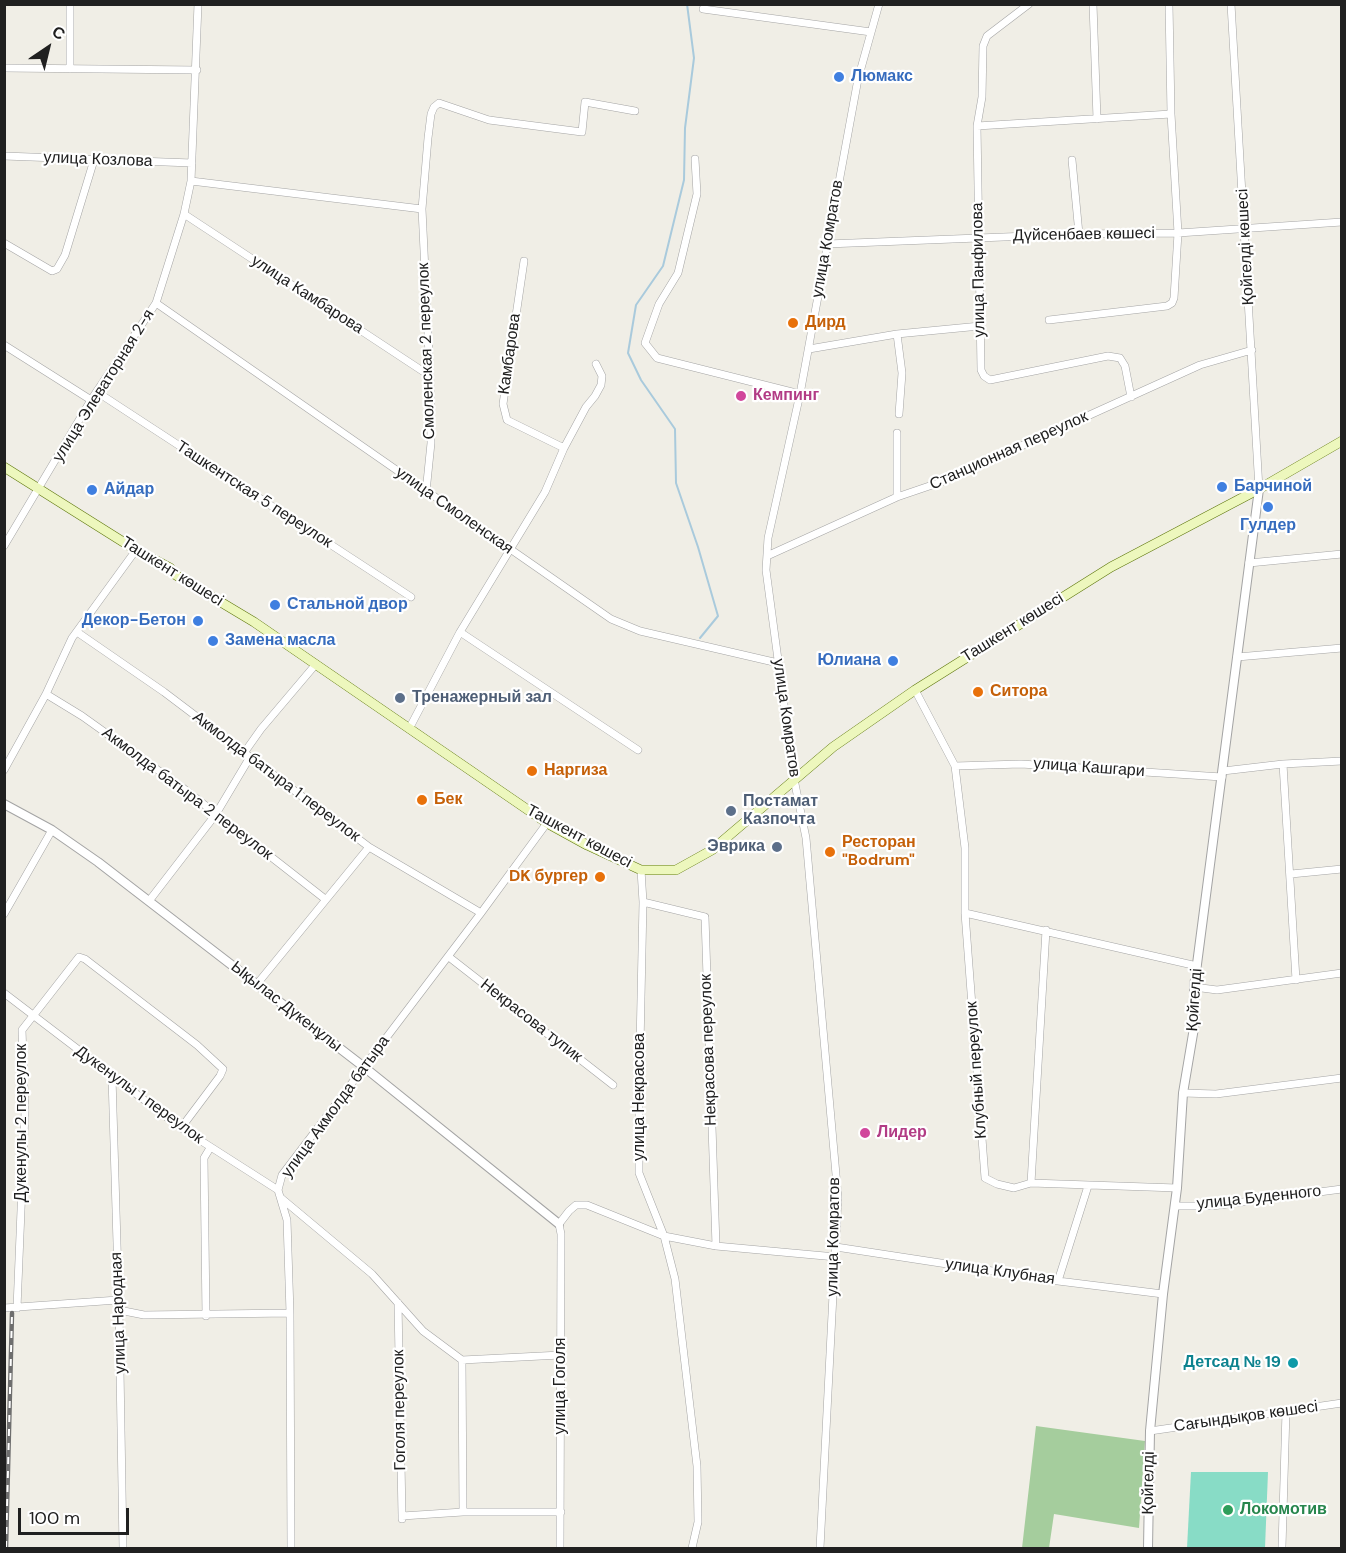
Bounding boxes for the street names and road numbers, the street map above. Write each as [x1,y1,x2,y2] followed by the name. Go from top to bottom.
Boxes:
[43,149,153,171] street label: улица Козлова
[808,179,848,299] street label: улица Комратов
[1233,188,1259,306] street label: Қойгелді көшесі
[968,202,990,338] street label: улица Панфилова
[1013,224,1155,246] street label: Дүйсенбаев көшесі
[247,252,367,338] street label: улица Камбарова
[414,262,440,440] street label: Смоленская 2 переулок
[49,306,159,466] street label: улица Элеваторная 2-я
[495,312,525,396] street label: Камбарова
[927,407,1091,495] street label: Станционная переулок
[172,437,336,553] street label: Ташкентская 5 переулок
[391,463,517,559] street label: улица Смоленская
[118,533,226,611] street label: Ташкент көшесі
[959,589,1067,667] street label: Ташкент көшесі
[768,658,804,778] street label: улица Комратов
[188,708,364,846] street label: Акмолда батыра 1 переулок
[98,723,276,865] street label: Акмолда батыра 2 переулок
[1033,755,1145,781] street label: улица Кашгари
[523,801,635,873] street label: Ташкент көшесі
[227,958,345,1056] street label: Ықылас Дүкенұлы
[1183,968,1207,1032] street label: Қойгелді
[697,974,721,1126] street label: Некрасова переулок
[476,975,586,1067] street label: Некрасова тупик
[963,1001,991,1139] street label: Клубный переулок
[278,1032,394,1182] street label: улица Акмолда батыра
[630,1033,650,1161] street label: улица Некрасова
[71,1042,207,1148] street label: Дукенулы 1 переулок
[12,1044,32,1202] street label: Дукенулы 2 переулок
[823,1177,845,1297] street label: улица Комратов
[1196,1182,1322,1214] street label: улица Буденного
[107,1252,131,1374] street label: улица Народная
[944,1255,1056,1289] street label: улица Клубная
[551,1338,571,1434] street label: улица Гоголя
[389,1349,411,1471] street label: Гоголя переулок
[1173,1397,1319,1437] street label: Сағындықов көшесі
[1139,1451,1159,1515] street label: Қойгелді

